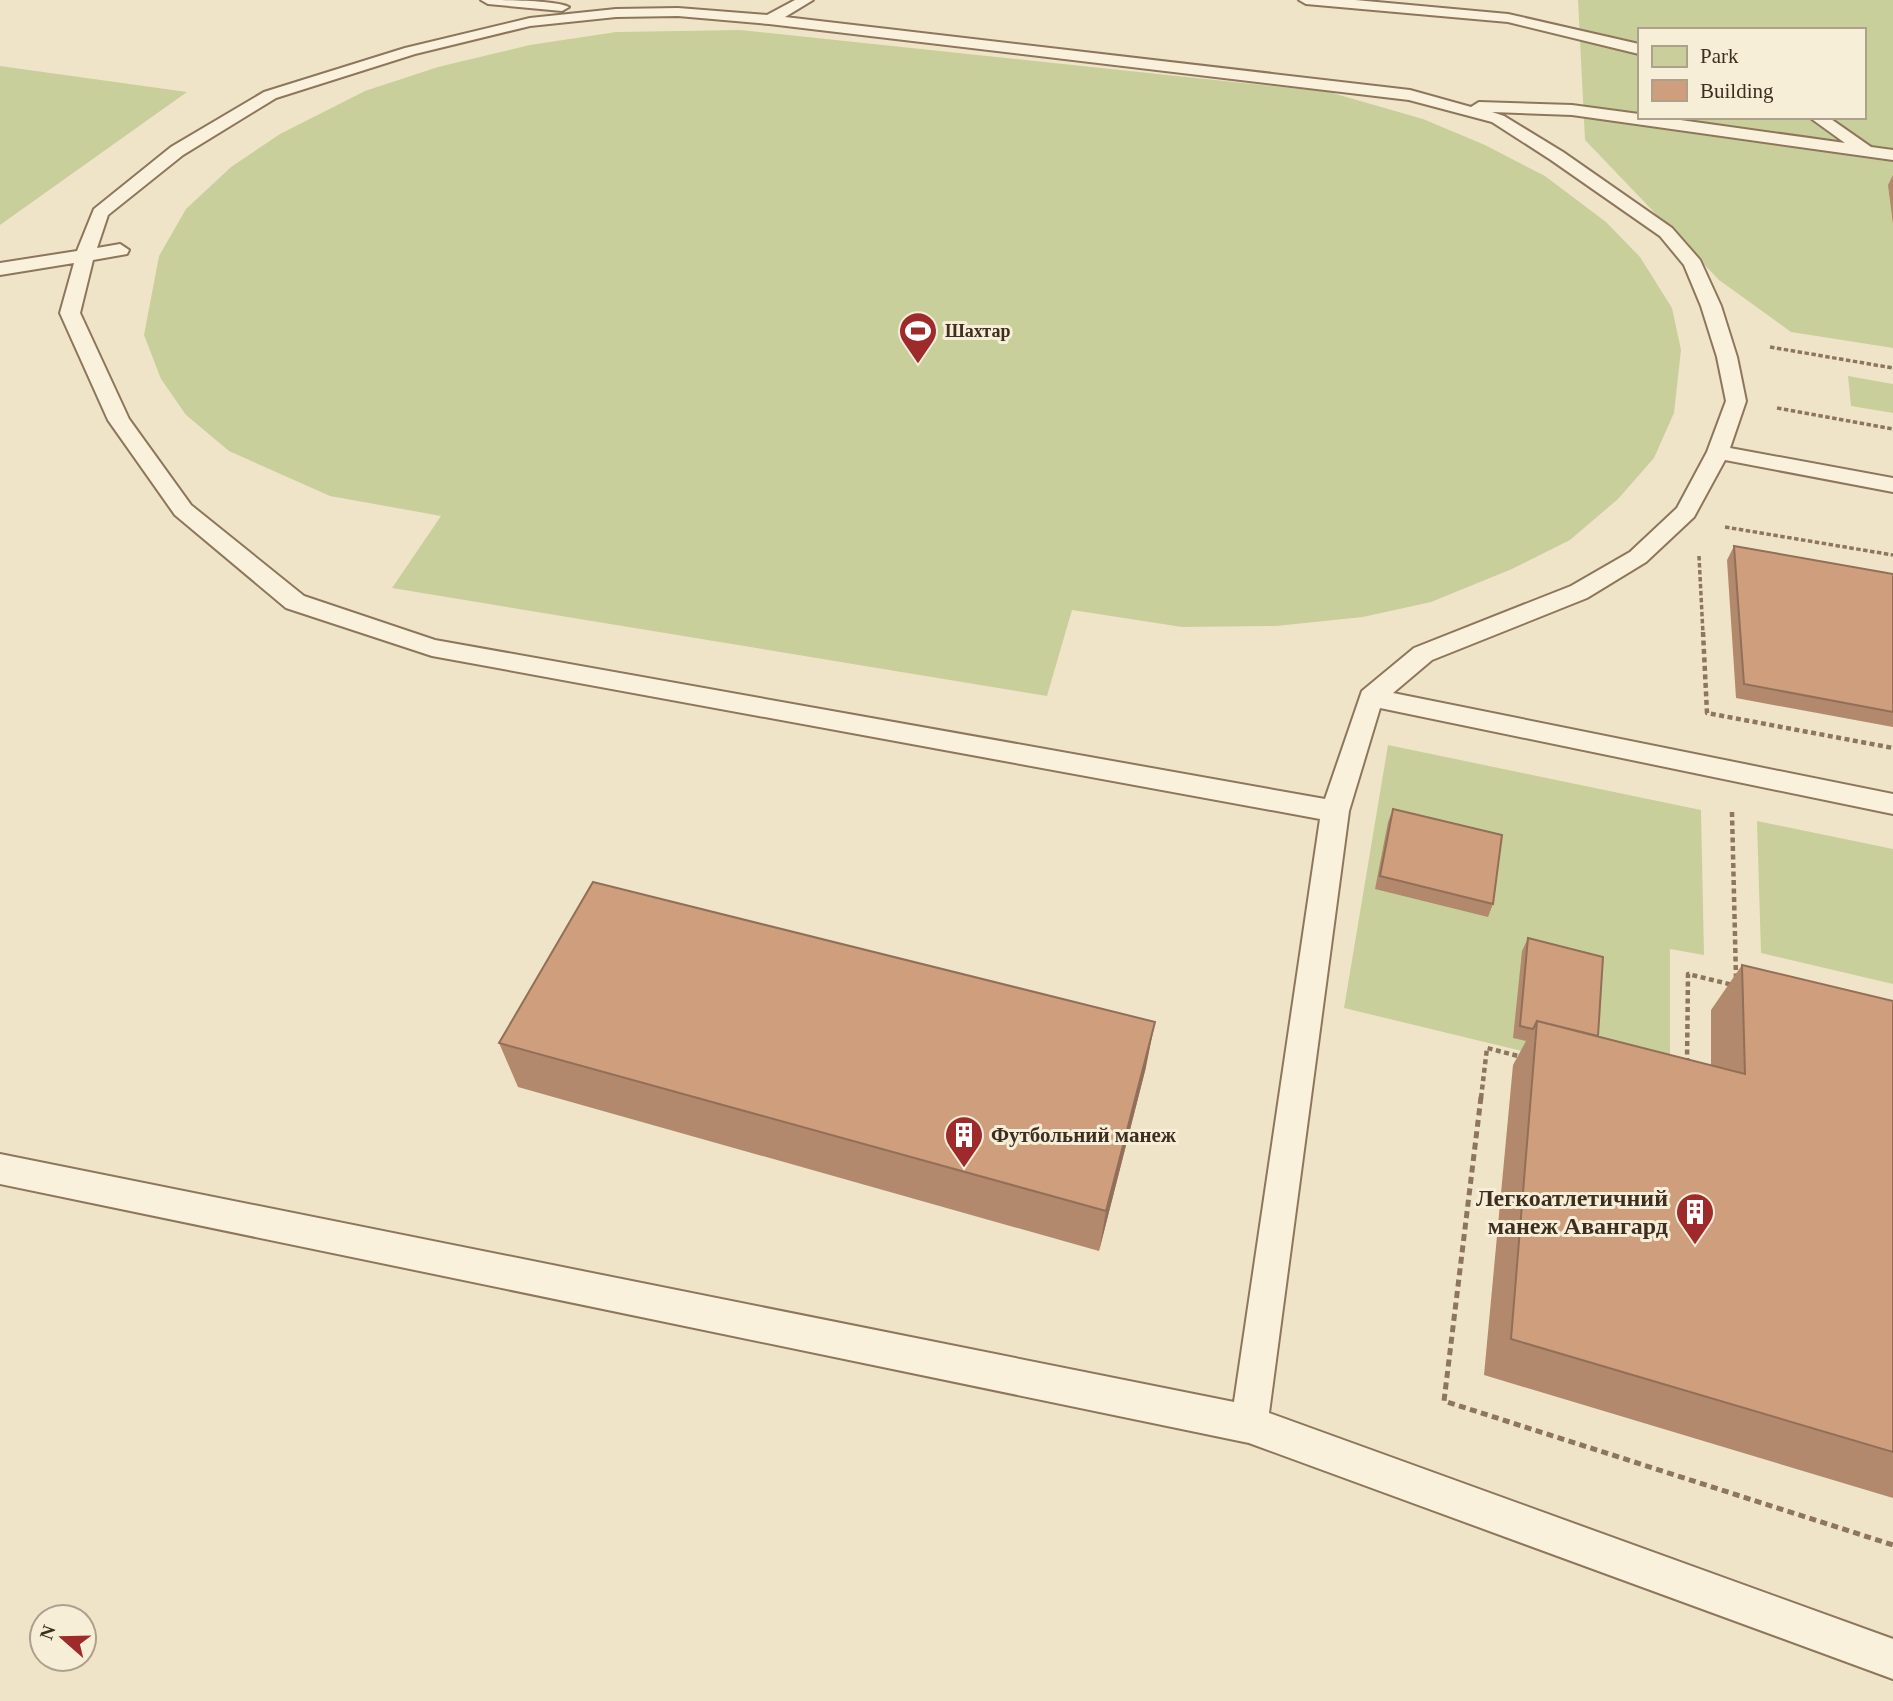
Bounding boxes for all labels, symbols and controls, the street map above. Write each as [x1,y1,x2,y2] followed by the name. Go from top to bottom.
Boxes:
[1638,28,1865,119] legend
[1700,44,1739,68] text: Park
[1700,79,1774,103] text: Building
[897,310,939,365] sports icon: Шахтар
[945,321,1010,341] place label: Шахтар
[943,1114,985,1169] building icon: Футбольний манеж
[991,1123,1177,1147] place label: Футбольний манеж
[1476,1185,1668,1239] place label: Легкоатлетичний манеж Авангард
[1674,1191,1716,1246] building icon: Легкоатлетичний манеж Авангард
[28,1603,98,1673] north arrow
[35,1622,60,1642] text: N

